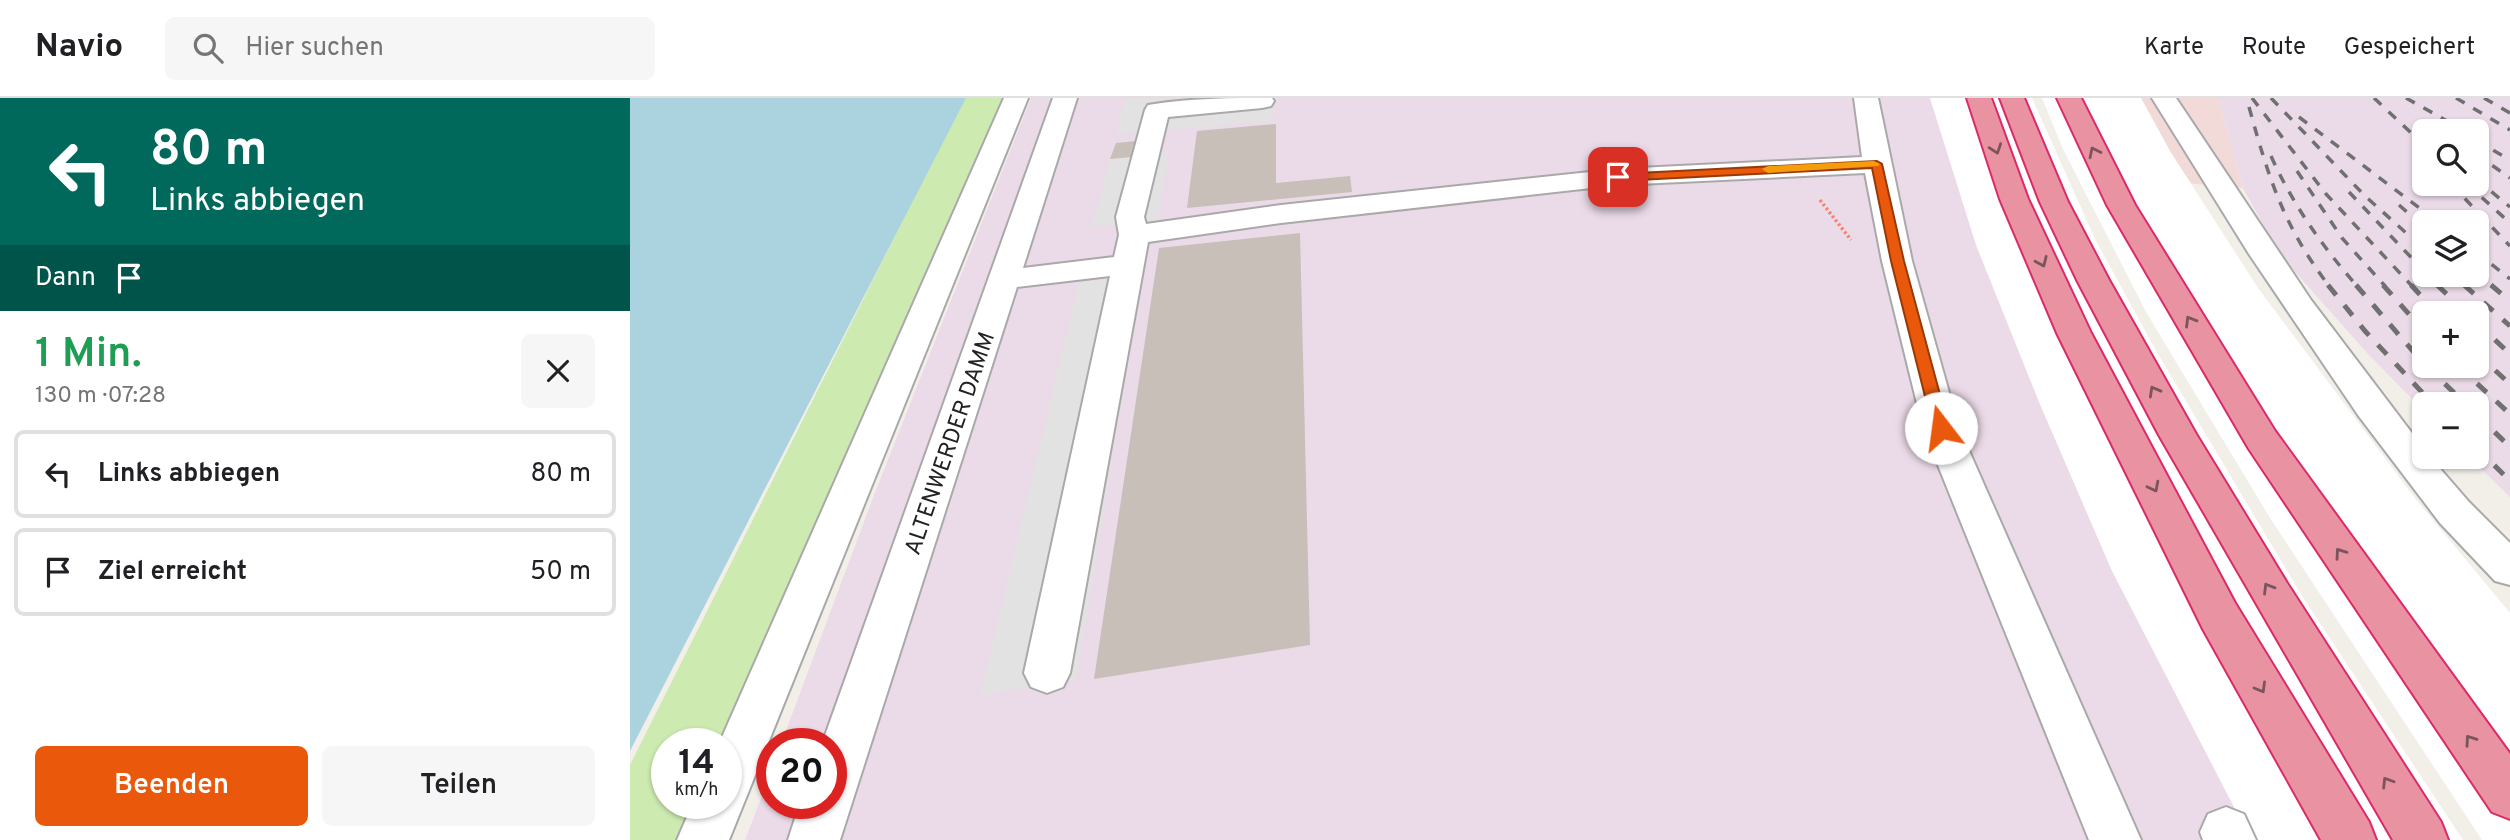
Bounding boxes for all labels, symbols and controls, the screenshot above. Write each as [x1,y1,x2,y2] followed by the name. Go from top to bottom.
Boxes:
[165,17,655,80] search box
[35,27,123,69] text: Navio
[189,29,227,67] icon: search
[245,32,384,65] text: Hier suchen
[2144,33,2204,63] text: Karte
[2242,33,2306,63] text: Route
[2344,33,2475,63] text: Gespeichert
[2412,119,2489,469] map controls
[2412,119,2489,196] button: search
[150,121,267,183] text: 80 m
[35,126,126,217] icon: left
[1988,142,2002,154] one-way arrow
[1588,147,1648,207] pin
[2089,147,2103,159] one-way arrow
[1599,158,1637,196] icon: arrive
[150,182,365,222] text: Links abbiegen
[2412,210,2489,287] button: layers
[2034,254,2048,267] one-way arrow
[110,259,148,297] icon: arrive
[35,262,96,295] text: Dann
[2412,301,2489,378] button: +
[2185,315,2198,328] one-way arrow
[35,329,142,382] text: 1 Min.
[900,329,1003,559] street label: ALTENWERDER DAMM
[521,334,595,408] button: close
[35,382,166,411] text: 130 m · 07:28
[2149,386,2162,398] one-way arrow
[1904,391,1978,465] position arrow
[2412,392,2489,469] button: −
[39,455,77,493] icon: left
[98,458,280,491] text: Links abbiegen
[531,458,591,491] text: 80 m
[2145,480,2159,493] one-way arrow
[2336,548,2348,561] one-way arrow
[39,553,77,591] icon: arrive
[98,556,247,589] text: Ziel erreicht
[530,556,591,589] text: 50 m
[2263,582,2276,595] one-way arrow
[2252,681,2265,694] one-way arrow
[756,728,847,819] speed limit sign: 20
[2466,735,2478,748] one-way arrow
[678,742,715,786] text: 14
[35,746,308,826] button: Beenden
[322,746,595,826] button: Teilen
[2382,776,2395,789] one-way arrow
[675,779,718,802] text: km/h

